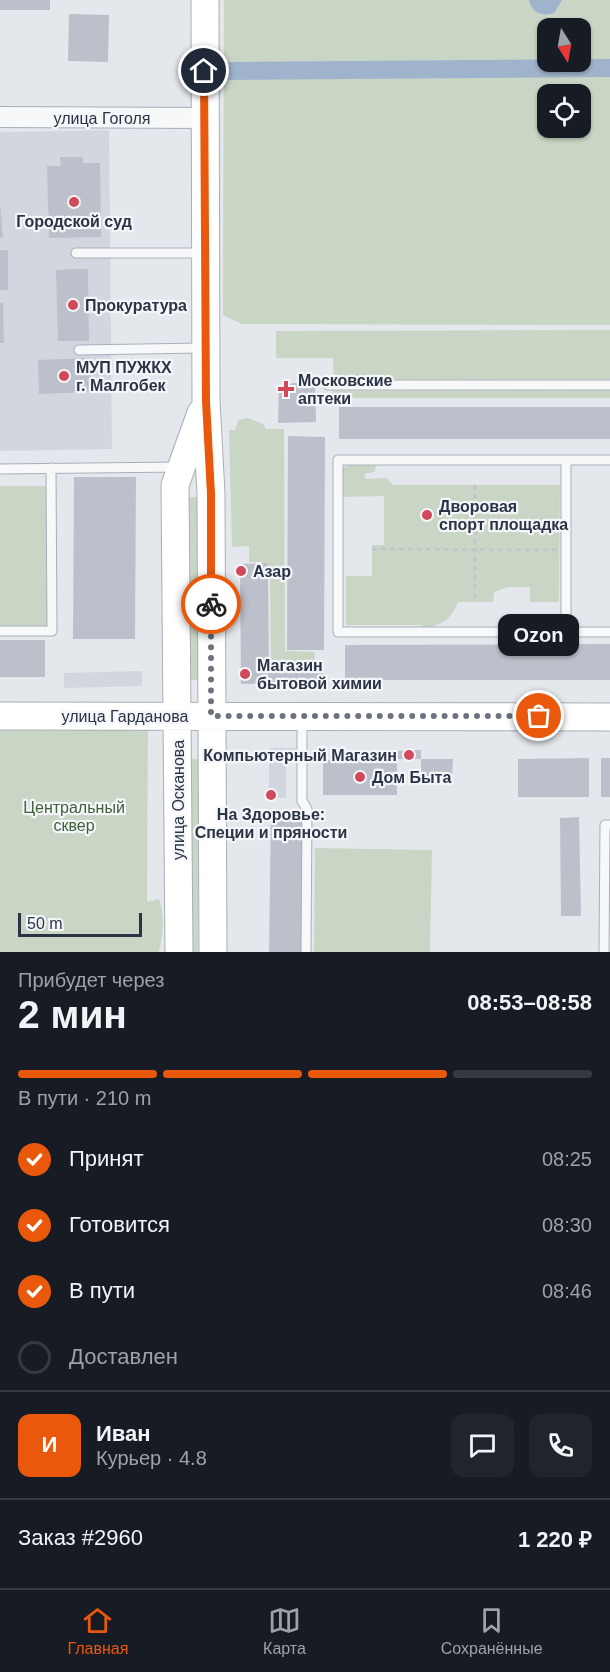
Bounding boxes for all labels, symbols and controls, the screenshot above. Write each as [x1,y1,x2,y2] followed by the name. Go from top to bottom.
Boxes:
[537,18,591,72] north arrow
[537,18,591,138] map controls
[178,45,229,96] pin
[187,54,220,87] icon: home
[537,84,591,138] button: locate
[54,110,150,127] street label: улица Гоголя
[67,195,81,209] marker: Городской суд
[16,213,132,230] place label: Городской суд
[85,297,187,314] place label: Прокуратура
[66,298,80,312] marker: Прокуратура
[76,359,172,394] place label: МУП ПУЖКХ г. Малгобек
[57,369,71,383] marker: МУП ПУЖКХ г. Малгобек
[298,372,393,407] place label: Московские аптеки
[279,382,293,396] marker: Московские аптеки
[439,498,568,533] place label: Дворовая спорт площадка
[420,508,434,522] marker: Дворовая спорт площадка
[253,563,291,580] place label: Азар
[234,564,248,578] marker: Азар
[181,574,241,634] courier
[195,588,228,621] icon: bike
[498,614,580,656] callout: Ozon
[514,624,564,646] text: Ozon
[257,657,382,692] place label: Магазин бытовой химии
[238,667,252,681] marker: Магазин бытовой химии
[513,690,564,741] pin
[522,699,555,732] icon: bag
[62,708,189,725] street label: улица Гарданова
[170,740,187,860] street label: улица Осканова
[203,747,397,764] place label: Компьютерный Магазин
[402,748,416,762] marker: Компьютерный Магазин
[372,769,451,786] place label: Дом Быта
[353,770,367,784] marker: Дом Быта
[264,788,278,802] marker: На Здоровье: Специи и пряности
[23,799,125,834] park label: Центральный сквер
[195,806,347,841] place label: На Здоровье: Специи и пряности
[18,910,142,938] scale bar
[27,915,63,932] text: 50 m
[18,969,164,991] text: Прибудет через
[467,990,592,1015] text: 08:53–08:58
[18,993,127,1036] text: 2 мин
[18,1087,151,1109] text: В пути · 210 m
[18,1143,51,1176] icon: check
[69,1146,143,1171] text: Принят
[542,1148,592,1170] text: 08:25
[18,1209,51,1242] icon: check
[69,1212,170,1237] text: Готовится
[542,1214,592,1236] text: 08:30
[18,1275,51,1308] icon: check
[69,1278,135,1303] text: В пути
[542,1280,592,1302] text: 08:46
[69,1344,178,1369] text: Доставлен
[451,1414,514,1477] button: chat
[529,1414,592,1477] button: phone
[96,1421,151,1446] text: Иван
[42,1432,57,1457] text: И
[96,1447,207,1469] text: Курьер · 4.8
[18,1525,143,1550] text: Заказ #2960
[518,1527,592,1552] text: 1 220 ₽
[67,1604,128,1658] tab: Главная
[263,1604,306,1658] tab: Карта
[441,1604,543,1658] tab: Сохранённые

